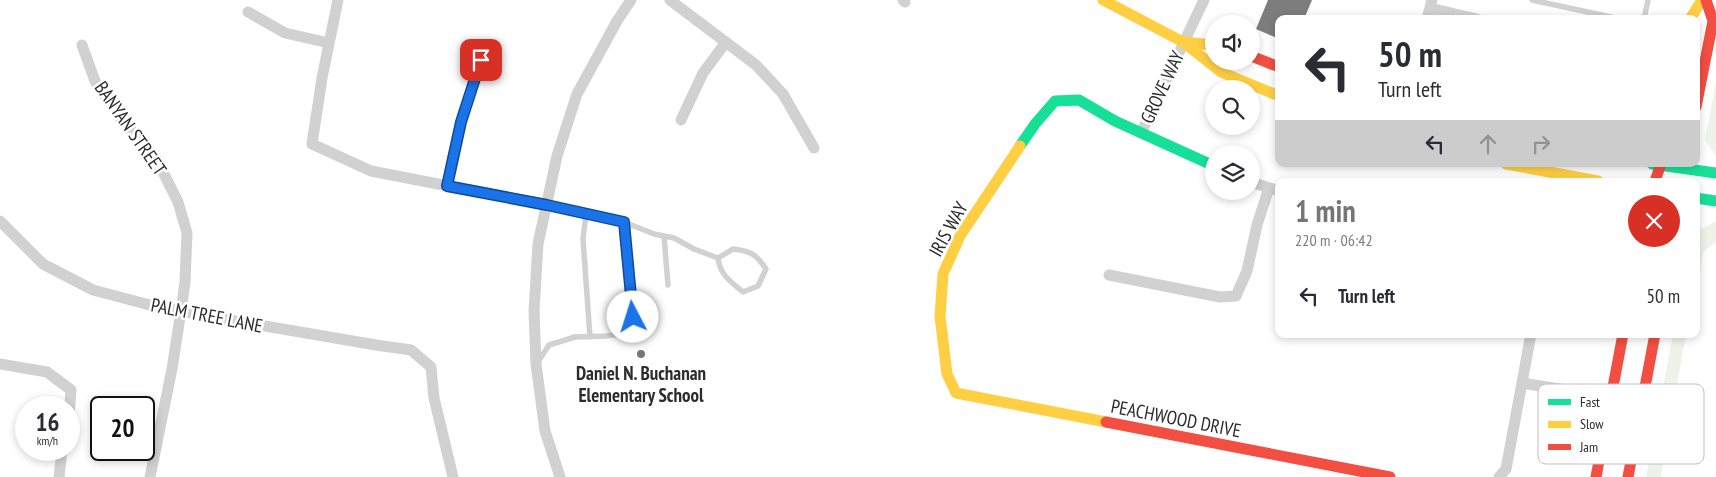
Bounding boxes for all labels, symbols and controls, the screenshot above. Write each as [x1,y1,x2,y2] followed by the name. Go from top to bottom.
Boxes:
[1205,15,1260,200] map controls
[1205,15,1260,70] button: sound
[1378,31,1442,77] text: 50 m
[1295,35,1360,100] icon: left
[460,39,502,81] pin
[467,46,495,74] icon: arrive
[1135,47,1189,127] street label: GROVE WAY
[1378,75,1442,103] text: Turn left
[90,76,173,180] street label: BANYAN STREET
[1205,80,1260,135] button: search
[1421,130,1449,158] icon: left
[1474,130,1502,158] icon: ahead
[1527,130,1555,158] icon: right
[1205,145,1260,200] button: layers
[1295,191,1356,230] text: 1 min
[1628,195,1680,247] button: close
[923,197,973,260] street label: IRIS WAY
[1295,230,1373,250] text: 220 m · 06:42
[1295,282,1323,310] icon: left
[1338,284,1395,308] text: Turn left
[1647,284,1680,308] text: 50 m
[606,290,658,342] position arrow
[149,292,265,338] street label: PALM TREE LANE
[635,348,647,360] marker: Daniel N. Buchanan Elementary School
[576,361,706,407] place label: Daniel N. Buchanan Elementary School
[1538,384,1704,464] legend
[1580,393,1600,411] text: Fast
[1109,394,1243,442] street label: PEACHWOOD DRIVE
[90,396,155,461] speed limit sign: 20
[36,406,59,438] text: 16
[1580,415,1604,433] text: Slow
[37,433,58,448] text: km/h
[1579,438,1598,456] text: Jam

